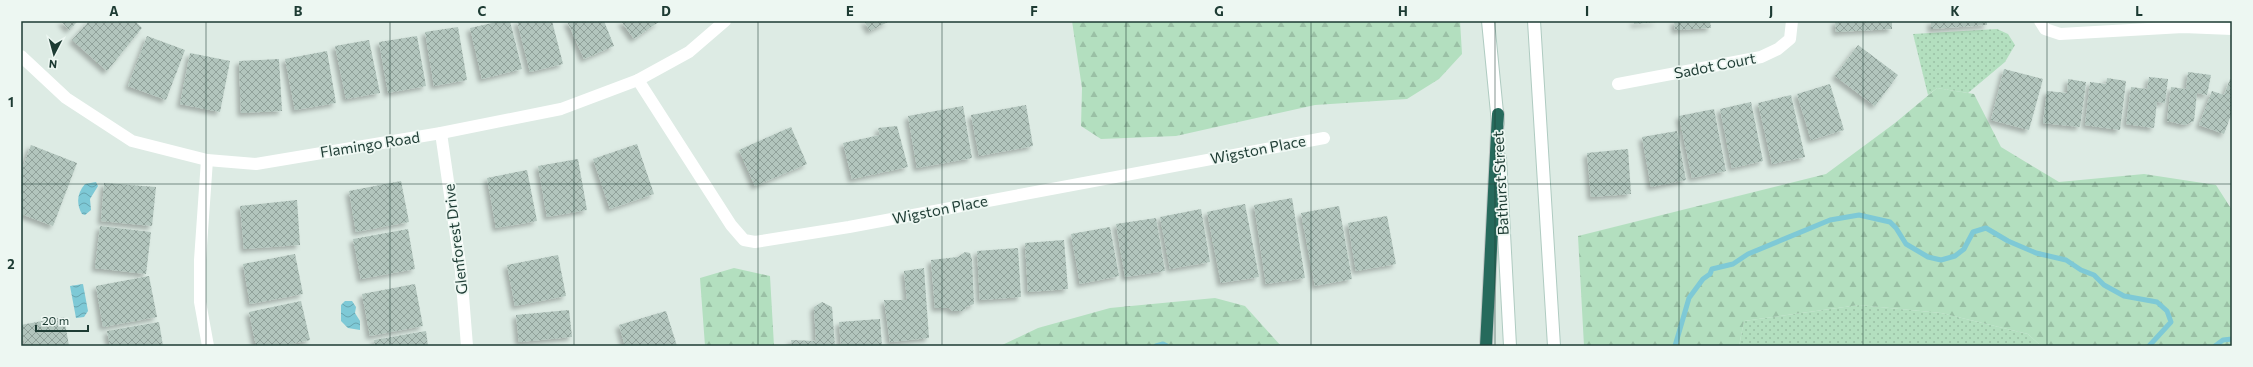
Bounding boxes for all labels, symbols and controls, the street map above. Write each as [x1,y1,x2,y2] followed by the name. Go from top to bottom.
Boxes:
[109,3,119,19] text: A
[294,3,303,19] text: B
[478,3,487,19] text: C
[661,3,671,19] text: D
[846,3,854,19] text: E
[1030,3,1038,19] text: F
[1214,3,1224,19] text: G
[1398,3,1408,19] text: H
[1585,3,1589,19] text: I
[1769,3,1773,19] text: J
[1950,3,1960,19] text: K
[2135,3,2143,19] text: L
[34,34,74,74] north arrow
[1672,48,1757,82] street label: Sadot Court
[48,58,58,71] text: N
[8,94,14,110] text: 1
[319,127,421,161] street label: Flamingo Road
[1488,130,1512,236] street label: Bathurst Street
[1209,131,1307,167] street label: Wigston Place
[439,183,471,296] street label: Glenforest Drive
[891,191,989,227] street label: Wigston Place
[7,256,15,272] text: 2
[36,307,88,333] scale bar
[42,313,69,327] text: 20 m

